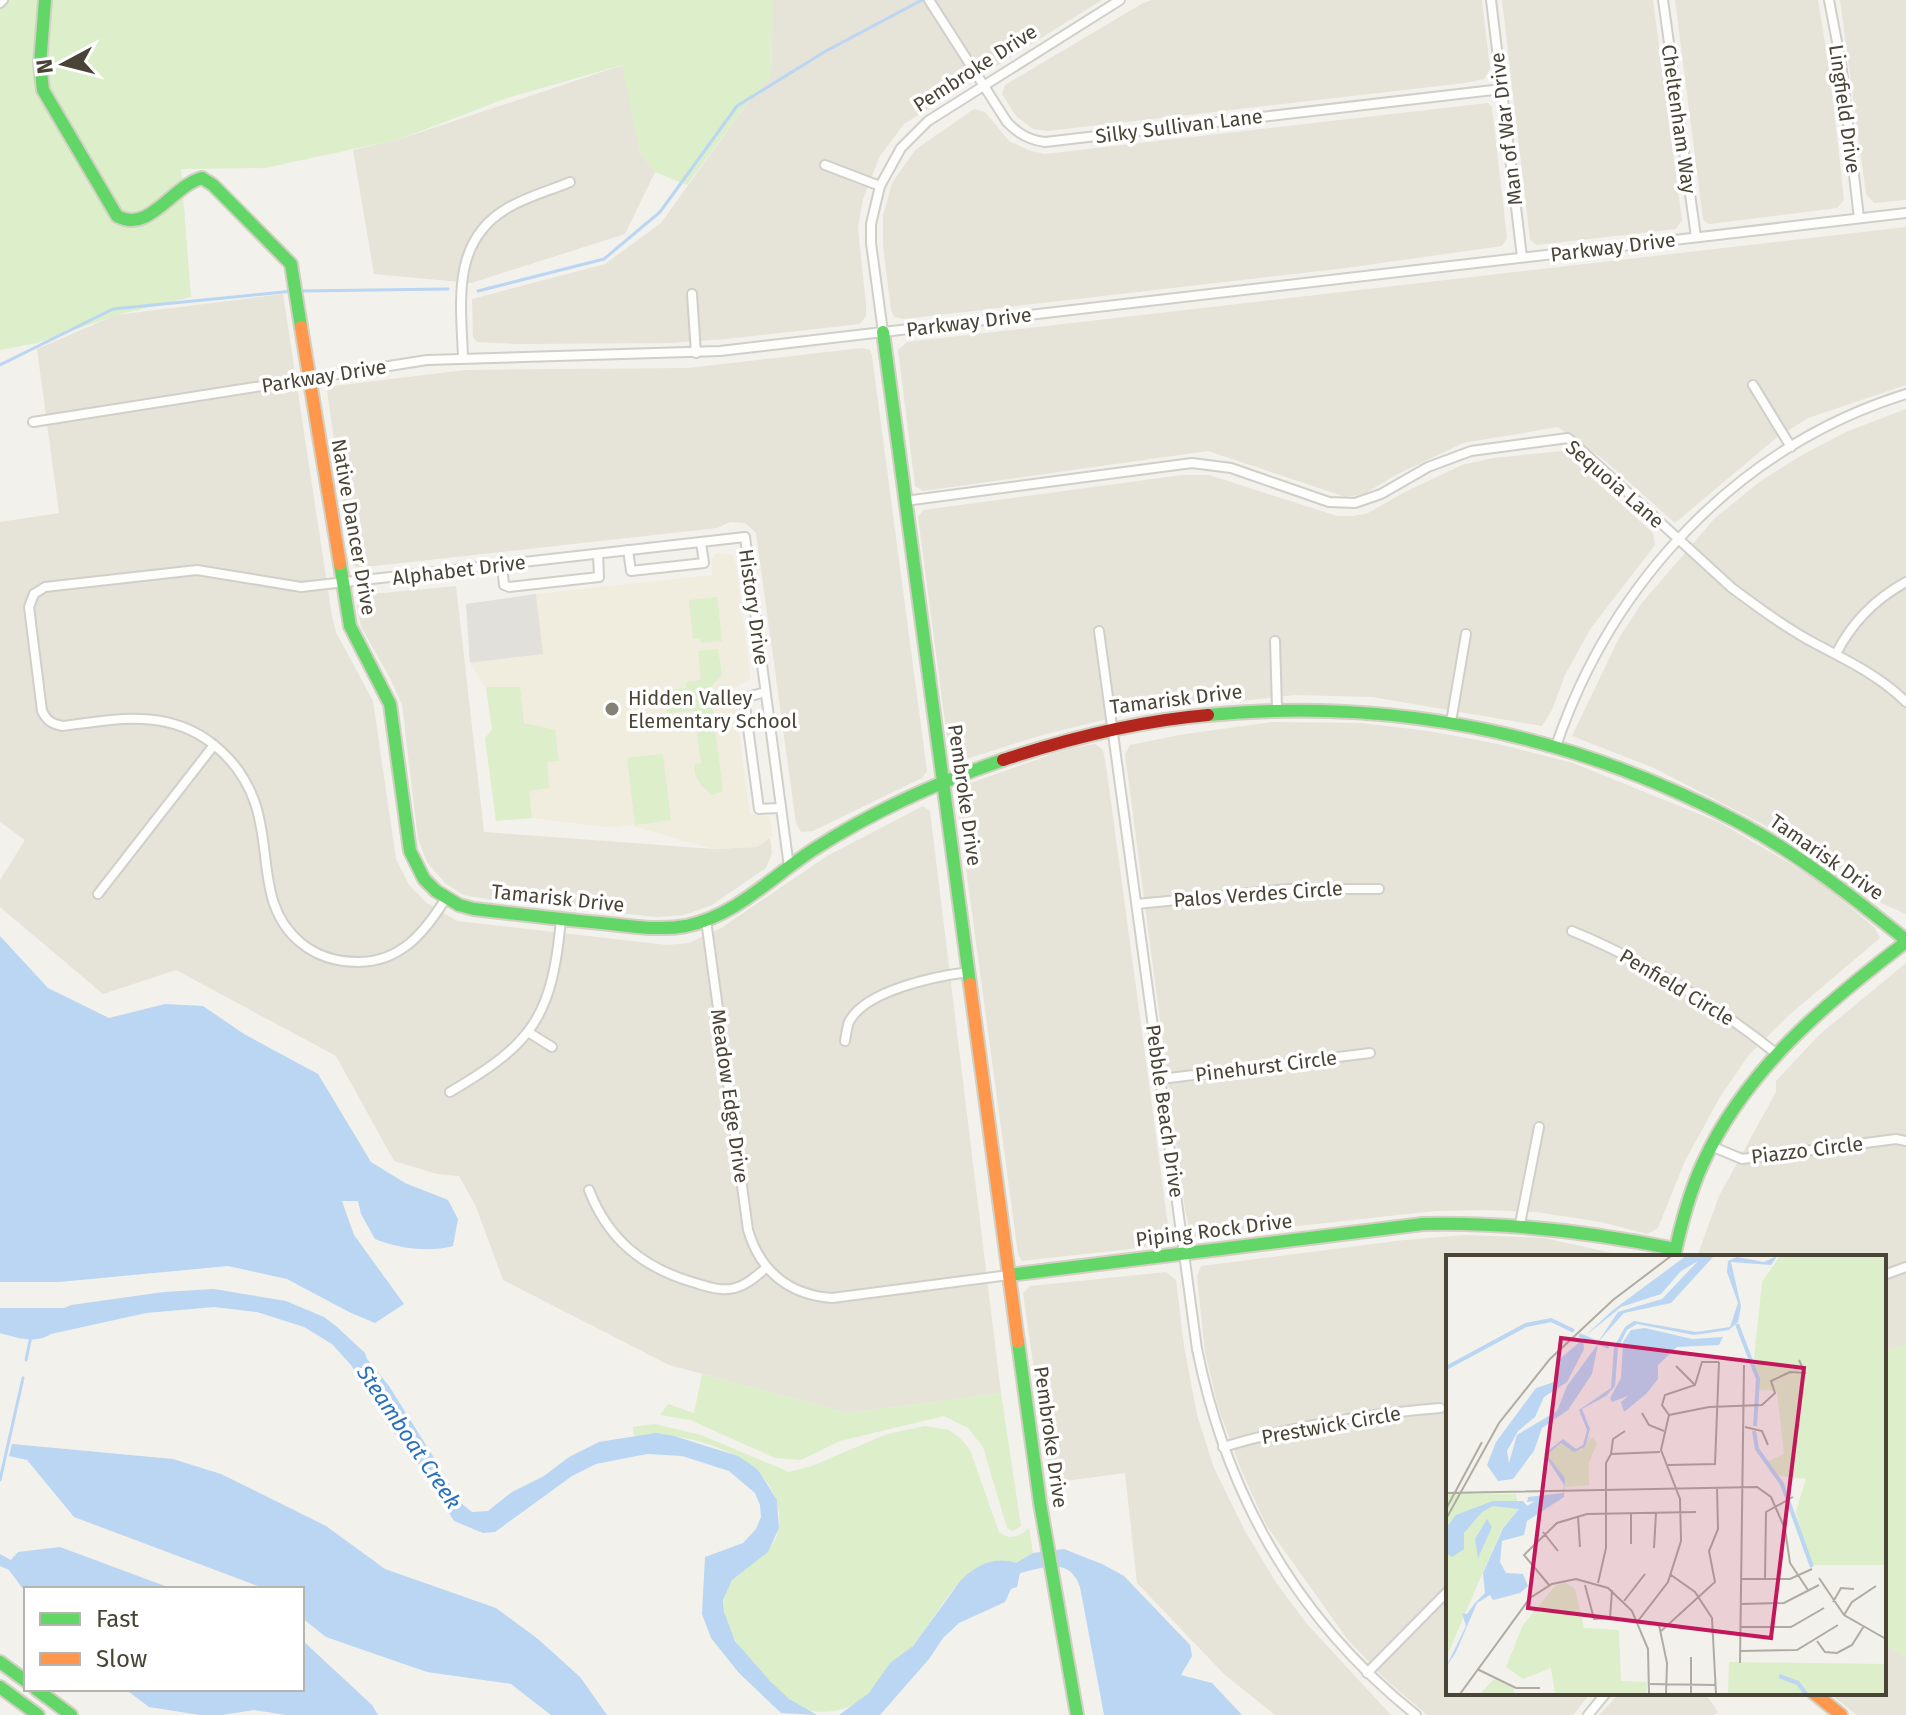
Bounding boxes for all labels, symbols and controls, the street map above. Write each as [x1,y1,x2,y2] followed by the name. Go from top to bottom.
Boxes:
[909,19,1041,117] street label: Pembroke Drive
[24,24,104,104] north arrow
[1657,43,1701,195] street label: Cheltenham Way
[1824,43,1866,175] street label: Lingfield Drive
[1485,51,1527,207] street label: Man of War Drive
[30,57,59,75] text: N
[1094,104,1264,148] street label: Silky Sullivan Lane
[1549,227,1677,267] street label: Parkway Drive
[905,302,1033,342] street label: Parkway Drive
[260,354,388,398] street label: Parkway Drive
[1561,435,1669,533] street label: Sequoia Lane
[327,437,381,617] street label: Native Dancer Drive
[734,547,774,667] street label: History Drive
[391,550,527,590] street label: Alphabet Drive
[1108,679,1244,719] street label: Tamarisk Drive
[628,686,797,733] place label: Hidden Valley Elementary School
[603,700,621,718] marker: Hidden Valley Elementary School
[943,723,987,867] street label: Pembroke Drive
[1765,809,1889,905] street label: Tamarisk Drive
[1173,876,1343,912] street label: Palos Verdes Circle
[490,879,626,917] street label: Tamarisk Drive
[1615,943,1739,1031] street label: Penfield Circle
[706,1007,754,1185] street label: Meadow Edge Drive
[1141,1023,1189,1199] street label: Pebble Beach Drive
[1194,1045,1338,1087] street label: Pinehurst Circle
[1750,1131,1864,1169] street label: Piazzo Circle
[1134,1208,1294,1252] street label: Piping Rock Drive
[1446,1255,1886,1695] inset map
[350,1359,467,1514] water label: Steamboat Creek
[1029,1365,1073,1509] street label: Pembroke Drive
[1259,1401,1403,1449] street label: Prestwick Circle
[24,1587,304,1691] legend
[96,1605,139,1633] text: Fast
[96,1645,147,1673] text: Slow

